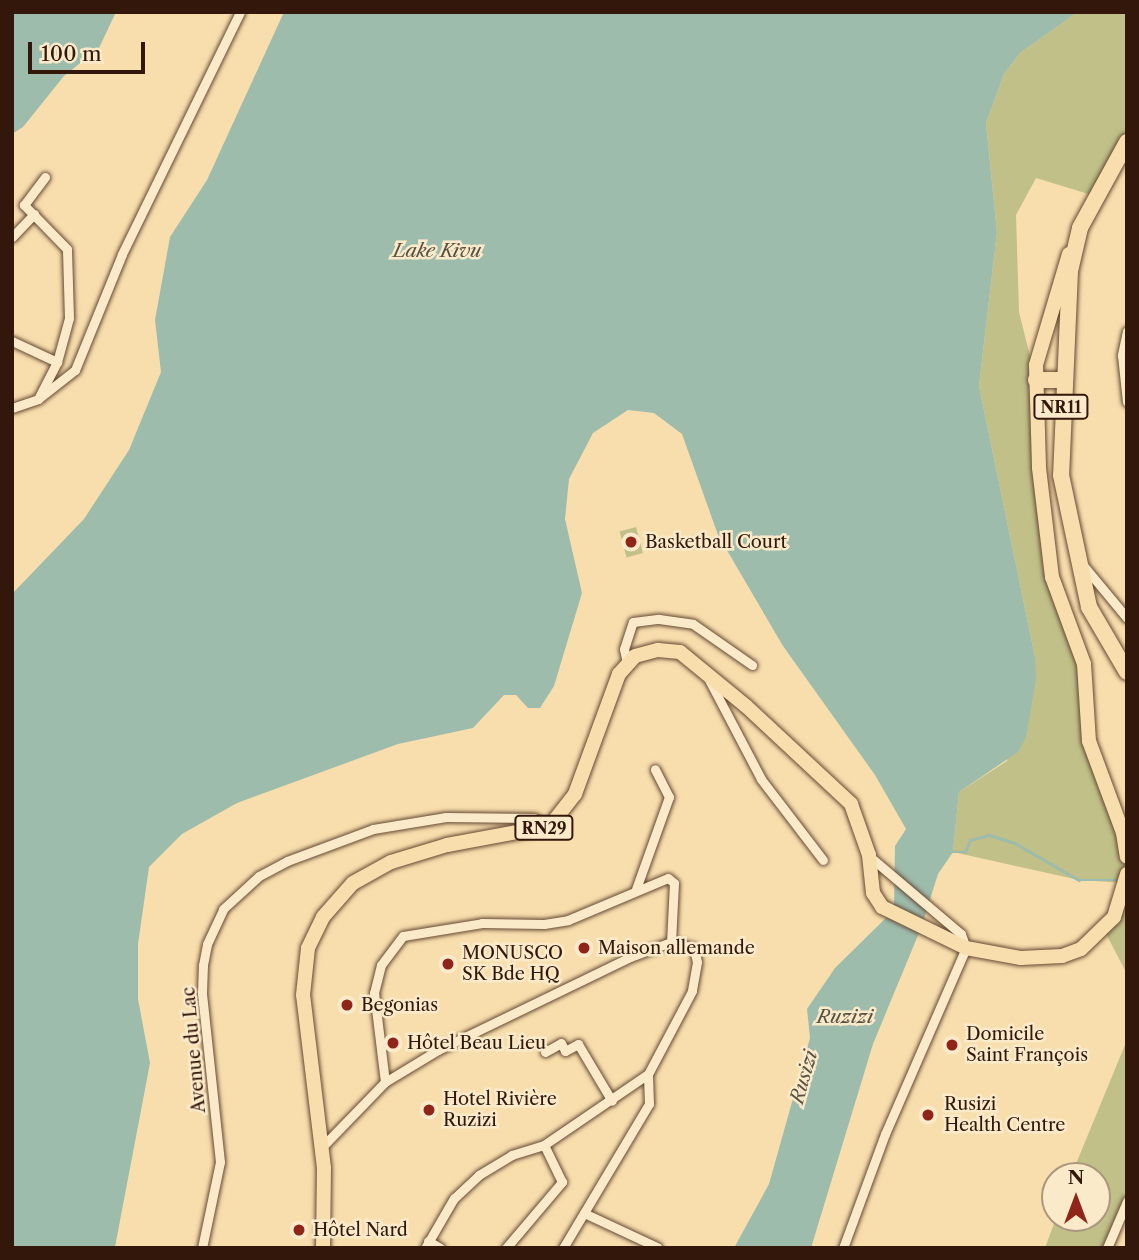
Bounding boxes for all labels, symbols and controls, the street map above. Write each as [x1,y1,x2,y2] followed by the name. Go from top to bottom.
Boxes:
[32,28,149,72] scale bar
[41,41,102,66] text: 100 m
[393,240,481,262] water label: Lake Kivu
[1033,394,1089,420] road number: NR11
[645,531,787,553] place label: Basketball Court
[623,534,639,550] marker: Basketball Court
[514,816,574,841] road number: RN29
[598,937,755,959] place label: Maison allemande
[576,940,592,956] marker: Maison allemande
[462,943,563,986] place label: MONUSCO SK Bde HQ
[440,956,456,972] marker: MONUSCO SK Bde HQ
[178,986,210,1114] street label: Avenue du Lac
[361,994,438,1016] place label: Begonias
[339,997,355,1013] marker: Begonias
[817,1006,873,1028] water label: Ruzizi
[966,1024,1088,1066] place label: Domicile Saint François
[407,1032,546,1054] place label: Hôtel Beau Lieu
[385,1035,401,1051] marker: Hôtel Beau Lieu
[944,1037,960,1053] marker: Domicile Saint François
[786,1048,822,1106] water label: Rusizi
[443,1089,557,1132] place label: Hotel Rivière Ruzizi
[944,1094,1065,1136] place label: Rusizi Health Centre
[421,1102,437,1118] marker: Hotel Rivière Ruzizi
[918,1105,938,1125] marker: Rusizi Health Centre
[1041,1162,1111,1232] north arrow
[1068,1166,1084,1189] text: N
[313,1219,408,1241] place label: Hôtel Nard
[291,1222,307,1238] marker: Hôtel Nard

